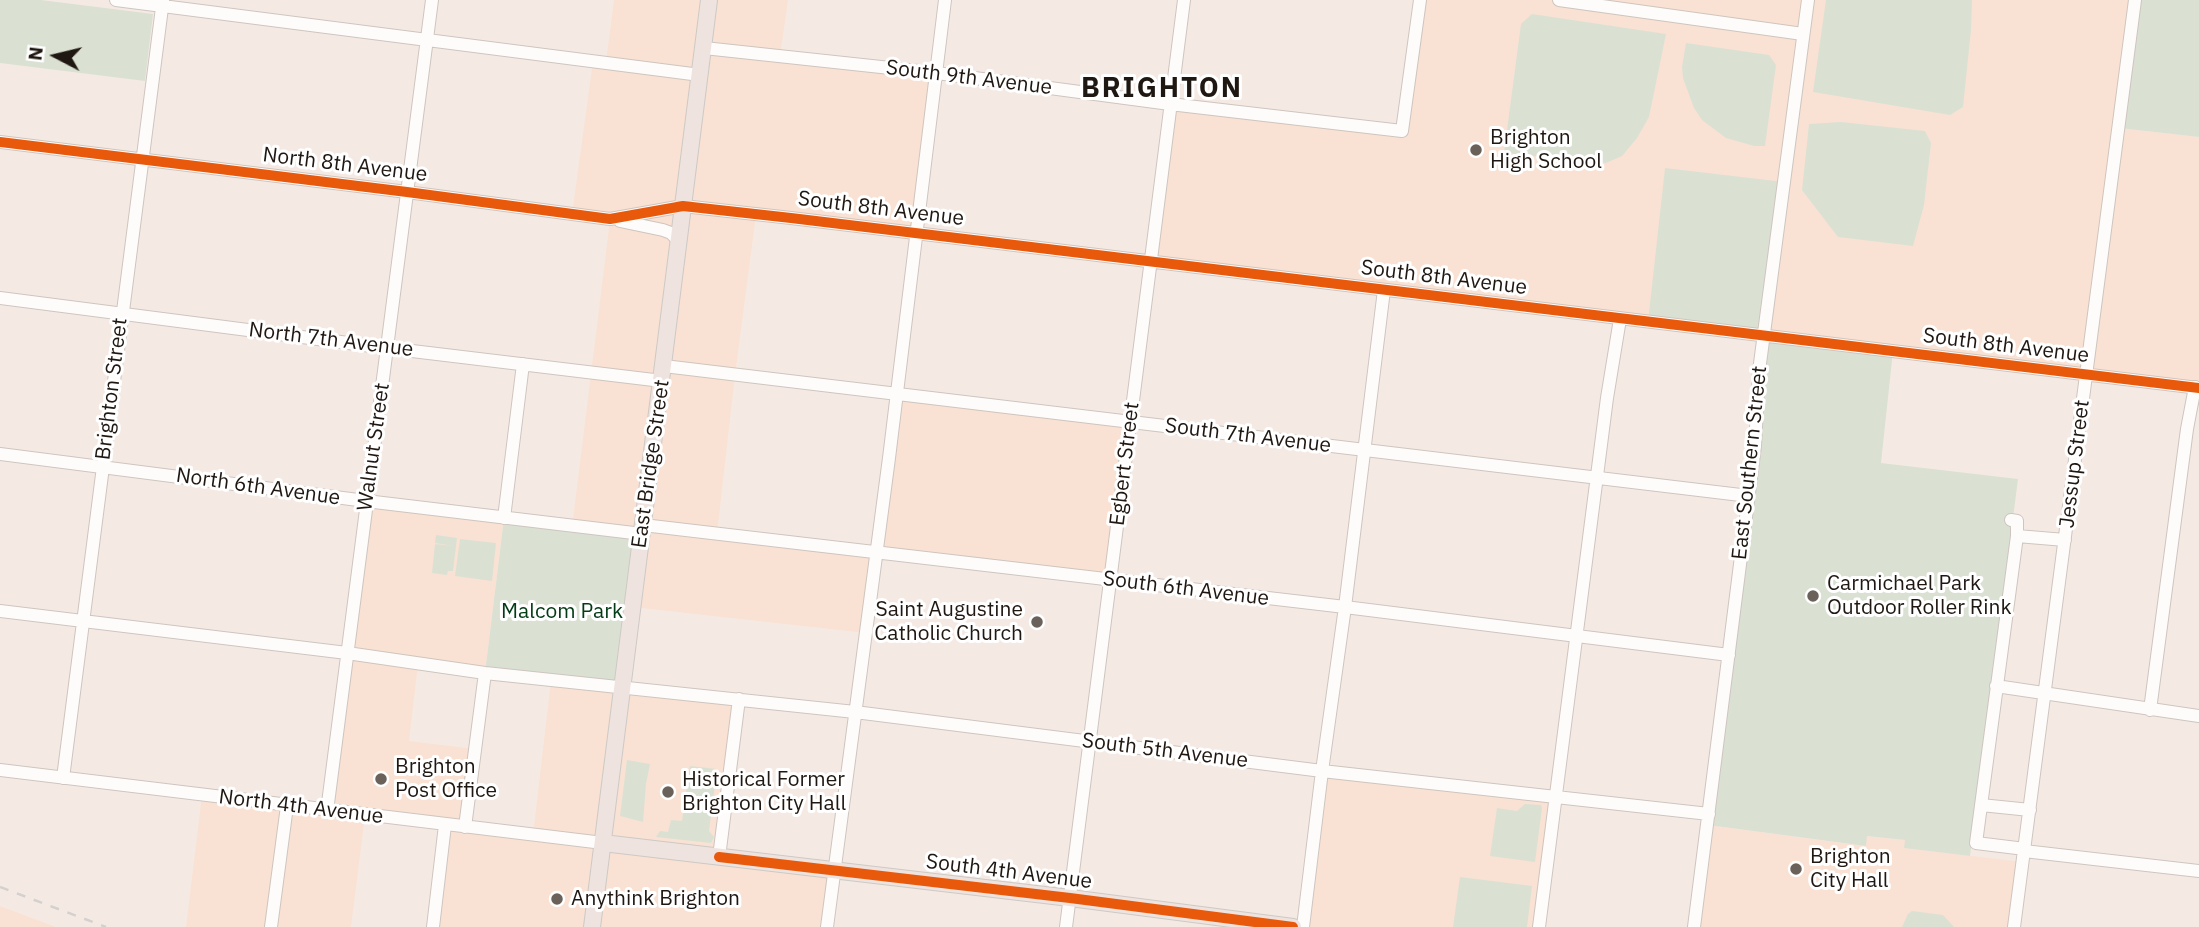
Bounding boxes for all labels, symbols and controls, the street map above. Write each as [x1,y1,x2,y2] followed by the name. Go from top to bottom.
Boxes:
[21,21,91,91] north arrow
[22,45,48,62] text: N
[885,55,1053,101] street label: South 9th Avenue
[1082,72,1242,106] district label: BRIGHTON
[1490,125,1602,175] place label: Brighton High School
[261,142,429,188] street label: North 8th Avenue
[1468,142,1484,158] marker: Brighton High School
[797,186,965,232] street label: South 8th Avenue
[1360,255,1528,301] street label: South 8th Avenue
[91,316,133,462] street label: Brighton Street
[247,317,415,363] street label: North 7th Avenue
[1922,323,2090,369] street label: South 8th Avenue
[1727,365,1773,561] street label: East Southern Street
[627,378,675,550] street label: East Bridge Street
[353,381,395,513] street label: Walnut Street
[2055,398,2095,530] street label: Jessup Street
[1105,401,1145,527] street label: Egbert Street
[1164,413,1332,459] street label: South 7th Avenue
[174,463,342,511] street label: North 6th Avenue
[1102,566,1270,612] street label: South 6th Avenue
[1827,571,2012,621] place label: Carmichael Park Outdoor Roller Rink
[1805,588,1821,604] marker: Carmichael Park Outdoor Roller Rink
[874,597,1023,647] place label: Saint Augustine Catholic Church
[501,599,623,625] park label: Malcom Park
[1029,614,1045,630] marker: Saint Augustine Catholic Church
[1081,728,1249,774] street label: South 5th Avenue
[395,754,497,804] place label: Brighton Post Office
[682,767,846,817] place label: Historical Former Brighton City Hall
[373,771,389,787] marker: Brighton Post Office
[217,784,385,830] street label: North 4th Avenue
[660,784,676,800] marker: Historical Former Brighton City Hall
[1810,844,1891,894] place label: Brighton City Hall
[925,849,1093,895] street label: South 4th Avenue
[1788,861,1804,877] marker: Brighton City Hall
[571,886,740,912] place label: Anythink Brighton
[549,891,565,907] marker: Anythink Brighton

